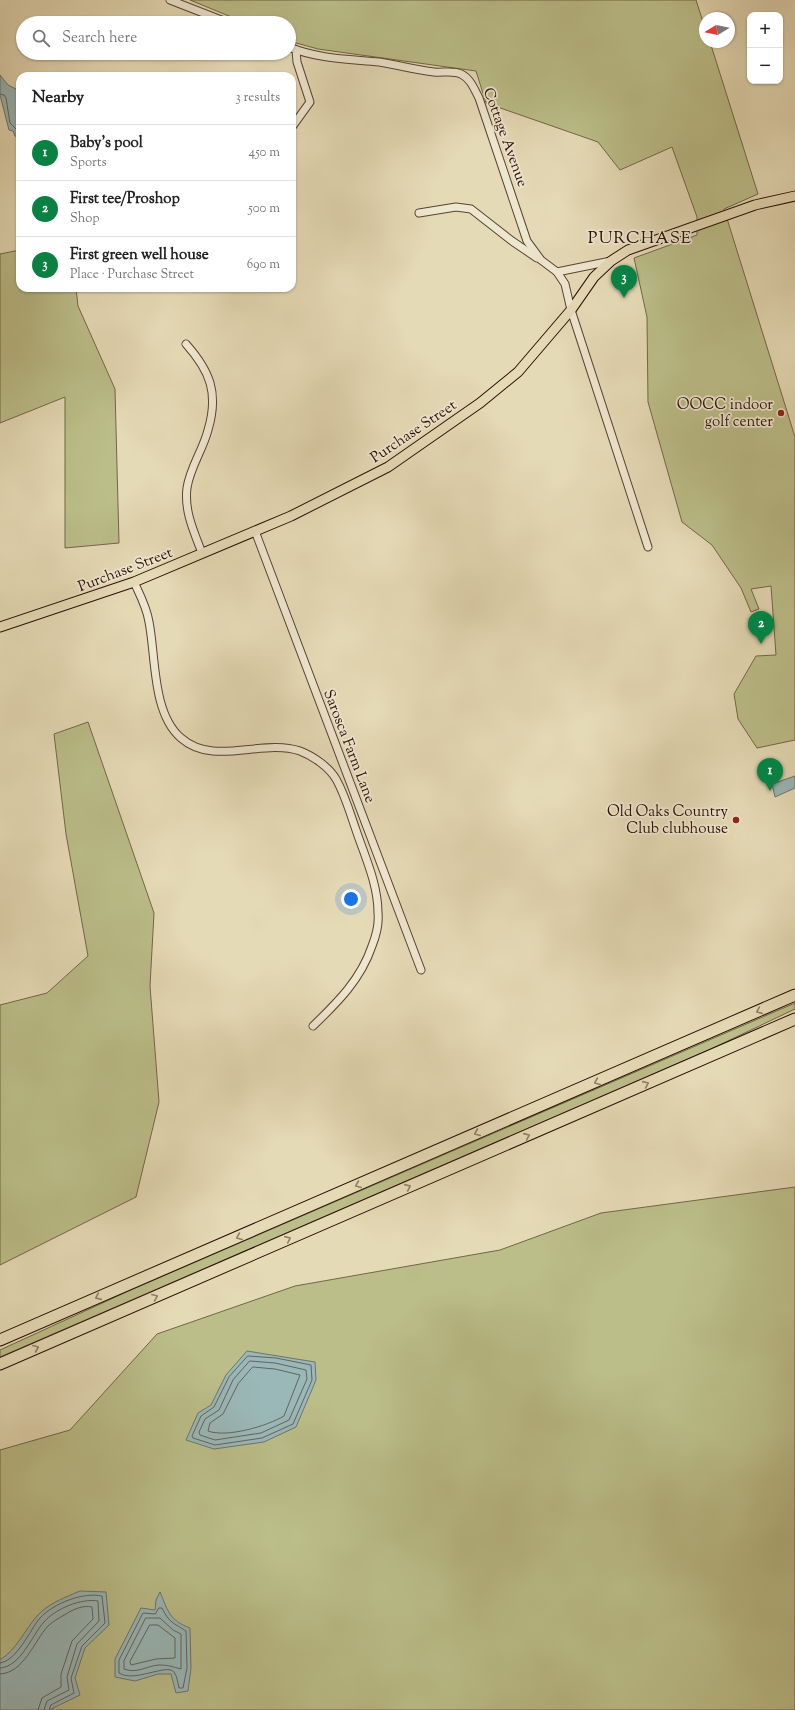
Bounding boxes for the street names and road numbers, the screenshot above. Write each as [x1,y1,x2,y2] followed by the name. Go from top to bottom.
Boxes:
[477,85,532,190] street label: Cottage Avenue
[367,396,461,469] street label: Purchase Street
[75,543,176,598] street label: Purchase Street
[317,687,380,806] street label: Sarosca Farm Lane

